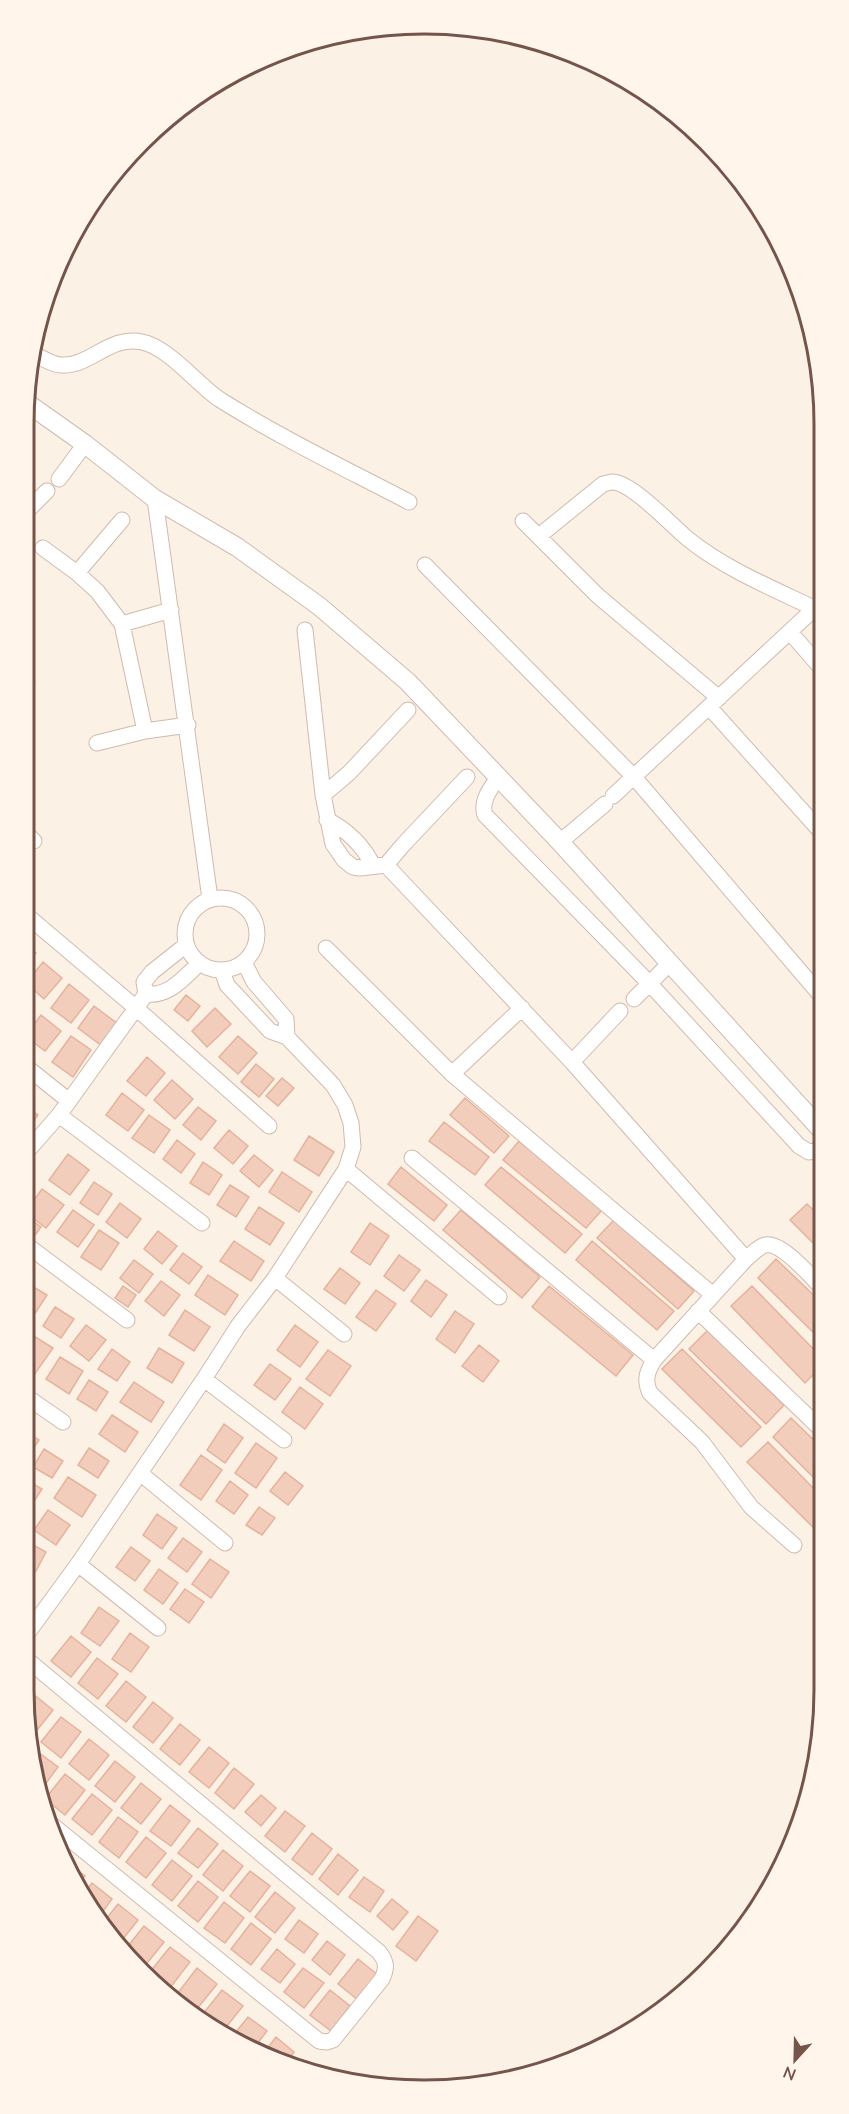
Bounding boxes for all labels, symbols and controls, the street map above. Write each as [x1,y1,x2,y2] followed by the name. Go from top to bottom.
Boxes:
[765,2030,825,2090] north arrow
[780,2062,799,2085] text: N

